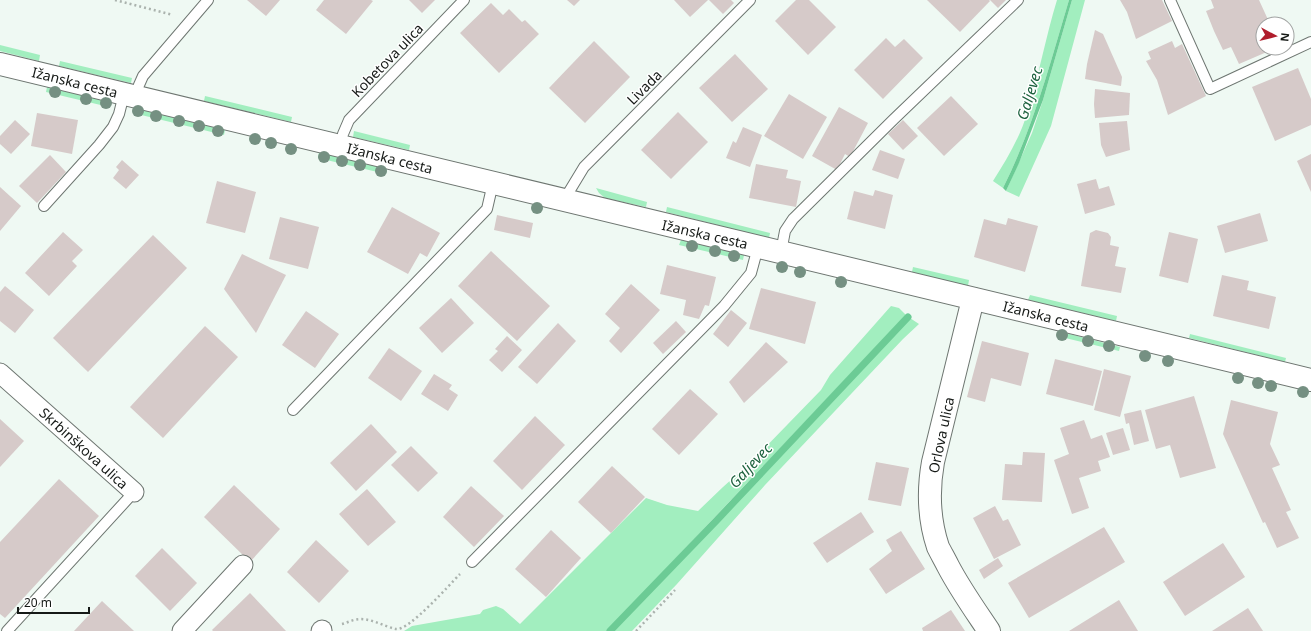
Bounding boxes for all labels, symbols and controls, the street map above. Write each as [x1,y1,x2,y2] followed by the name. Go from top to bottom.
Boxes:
[1255,16,1295,56] north arrow
[347,19,427,101] street label: Kobetova ulica
[1277,32,1293,43] text: N
[30,62,120,102] street label: Ižanska cesta
[1011,64,1047,122] water label: Galjevec
[622,65,666,109] street label: Livada
[345,138,435,178] street label: Ižanska cesta
[660,215,750,253] street label: Ižanska cesta
[1001,296,1091,336] street label: Ižanska cesta
[924,395,958,475] street label: Orlova ulica
[36,403,132,493] street label: Skrbinškova ulica
[724,438,776,492] water label: Galjevec
[18,589,89,615] scale bar
[24,594,52,611] text: 20 m

